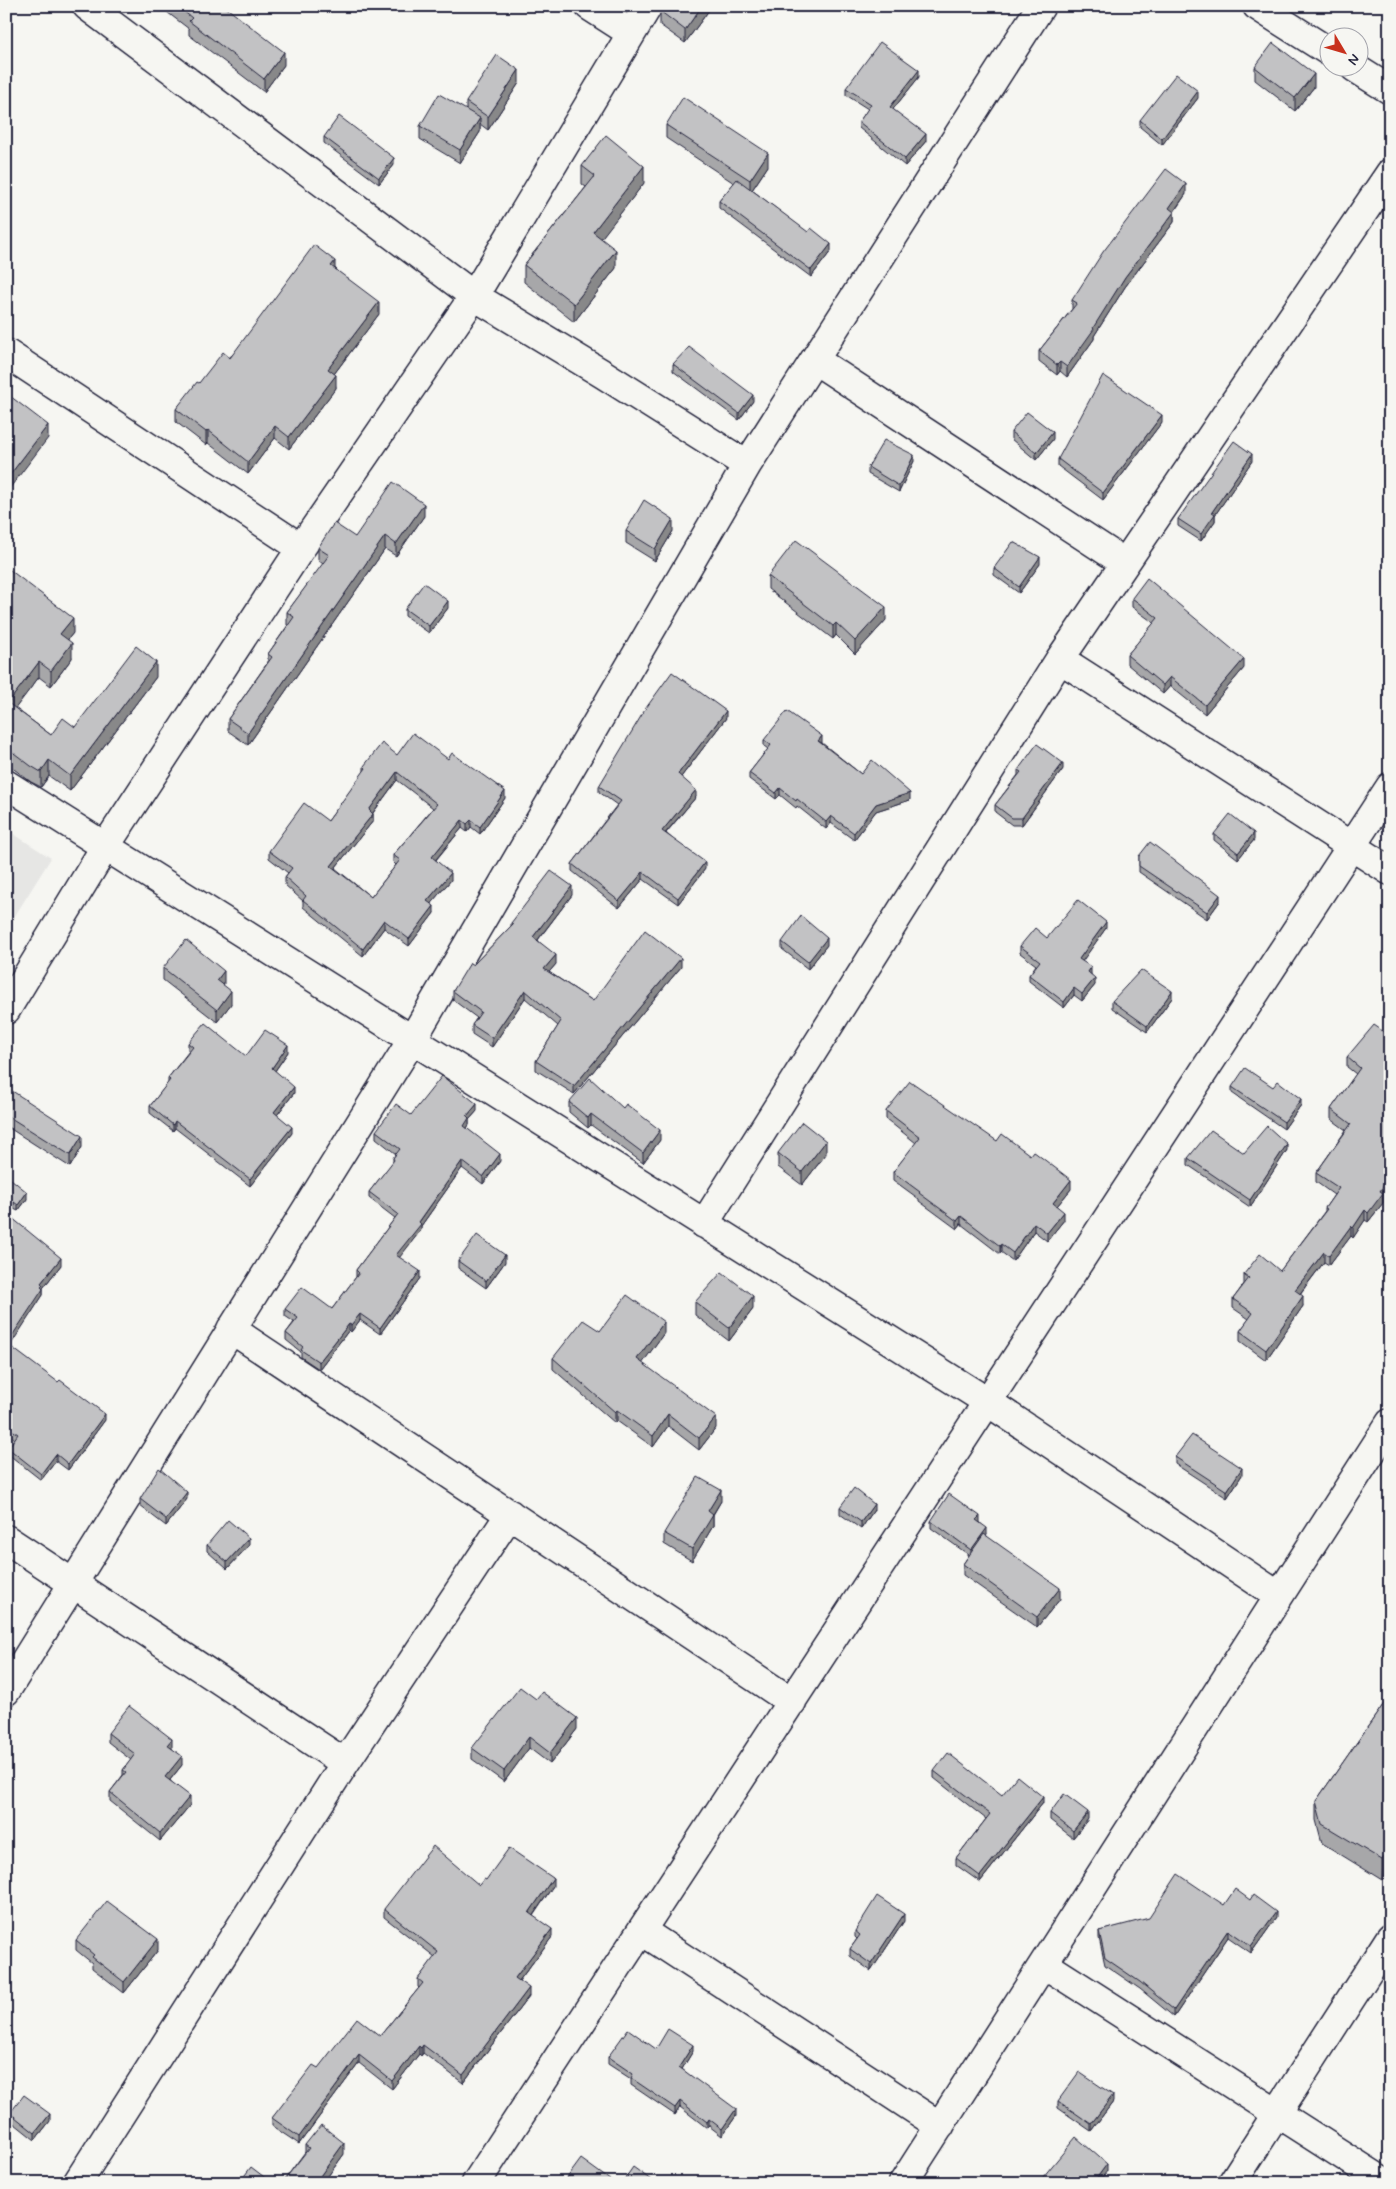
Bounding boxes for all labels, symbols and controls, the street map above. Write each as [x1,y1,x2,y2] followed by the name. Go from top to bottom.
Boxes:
[1318,28,1368,78] north arrow
[1343,50,1363,69] text: N

